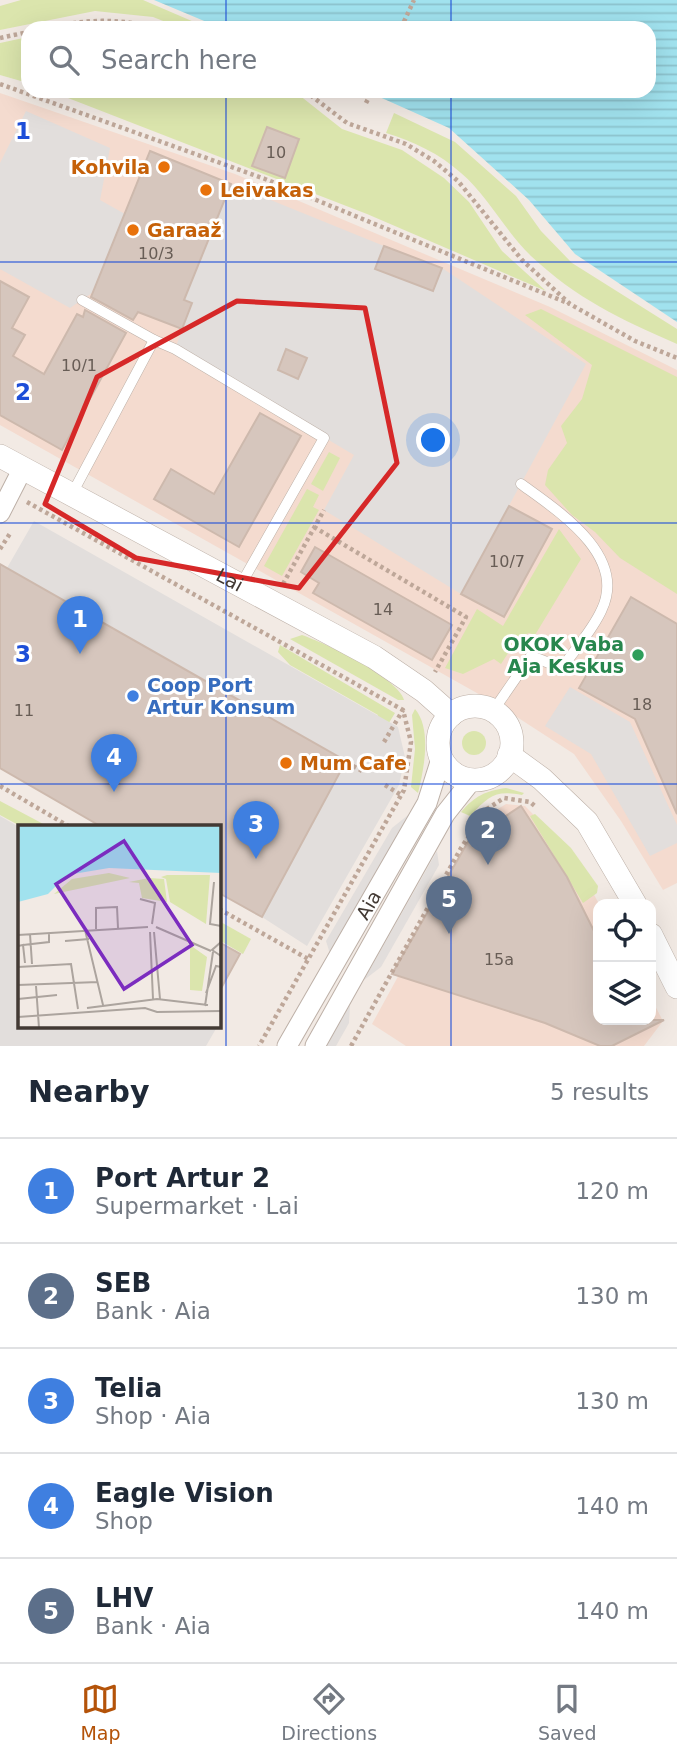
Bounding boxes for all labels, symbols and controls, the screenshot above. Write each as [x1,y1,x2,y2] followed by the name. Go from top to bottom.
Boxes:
[21,21,656,98] search box
[45,41,83,79] icon: search
[101,45,257,75] text: Search here
[15,118,31,144] text: 1
[266,143,286,162] house number: 10
[71,156,150,178] place label: Kohvila
[156,159,172,175] marker: Kohvila
[220,179,313,201] place label: Leivakas
[198,182,214,198] marker: Leivakas
[147,219,222,241] place label: Garaaž
[125,222,141,238] marker: Garaaž
[138,244,174,263] house number: 10/3
[61,356,97,375] house number: 10/1
[15,379,31,405] text: 2
[416,423,450,457] your location
[489,552,525,571] house number: 10/7
[213,563,247,596] street label: Lai
[57,596,103,654] pin: 1
[373,600,393,619] house number: 14
[504,633,624,677] place label: OKOK Vaba Aja Keskus
[15,641,31,667] text: 3
[630,647,646,663] marker: OKOK Vaba Aja Keskus
[147,674,295,718] place label: Coop Port Artur Konsum
[125,688,141,704] marker: Coop Port Artur Konsum
[632,695,652,714] house number: 18
[14,701,34,720] house number: 11
[91,734,137,792] pin: 4
[300,752,407,774] place label: Mum Cafe
[278,755,294,771] marker: Mum Cafe
[233,801,279,859] pin: 3
[465,807,511,865] pin: 2
[18,825,220,1028] inset map
[426,876,472,934] pin: 5
[351,886,385,923] street label: Aia
[593,899,656,1025] map controls
[593,899,656,962] button: locate
[484,950,514,969] house number: 15a
[593,962,656,1025] button: layers
[28,1074,150,1109] text: Nearby
[550,1079,649,1105] text: 5 results
[95,1163,270,1193] text: Port Artur 2
[43,1178,59,1204] text: 1
[575,1178,649,1204] text: 120 m
[95,1193,299,1219] text: Supermarket · Lai
[95,1268,151,1298] text: SEB
[43,1283,59,1309] text: 2
[575,1283,649,1309] text: 130 m
[95,1298,211,1324] text: Bank · Aia
[95,1373,162,1403] text: Telia
[43,1388,59,1414] text: 3
[575,1388,649,1414] text: 130 m
[95,1403,211,1429] text: Shop · Aia
[95,1478,274,1508] text: Eagle Vision
[43,1493,59,1519] text: 4
[575,1493,649,1519] text: 140 m
[95,1508,153,1534] text: Shop
[95,1583,153,1613] text: LHV
[43,1598,59,1624] text: 5
[575,1598,649,1624] text: 140 m
[95,1613,211,1639] text: Bank · Aia
[80,1680,121,1744] tab: Map
[281,1680,377,1744] tab: Directions
[538,1680,597,1744] tab: Saved

